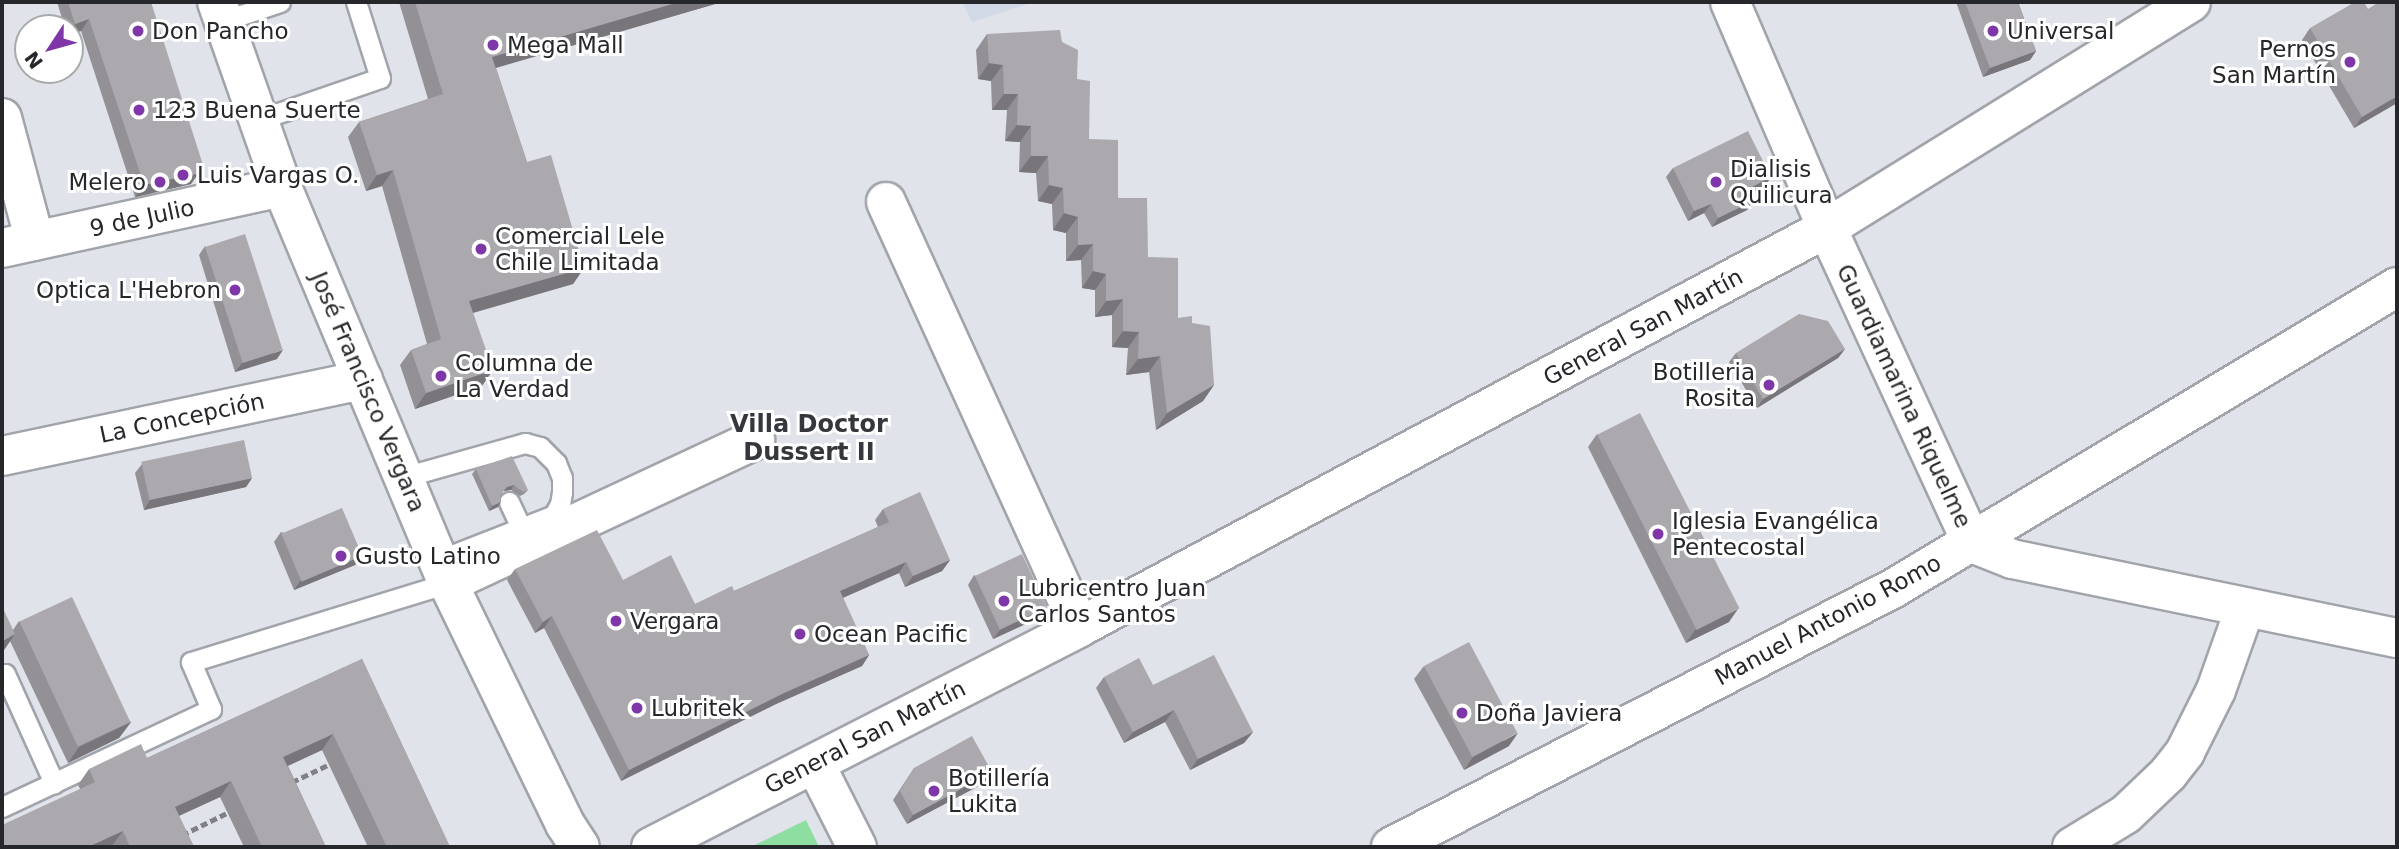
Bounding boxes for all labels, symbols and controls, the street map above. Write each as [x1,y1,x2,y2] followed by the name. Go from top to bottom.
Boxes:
[14,14,84,84] north arrow
[152,17,288,45] place label: Don Pancho
[2007,17,2114,45] place label: Universal
[130,23,146,39] marker: Don Pancho
[1985,23,2001,39] marker: Universal
[507,31,624,59] place label: Mega Mall
[2212,35,2336,89] place label: Pernos San Martín
[485,37,501,53] marker: Mega Mall
[20,47,47,73] text: N
[2342,54,2358,70] marker: Pernos San Martín
[153,96,361,124] place label: 123 Buena Suerte
[131,102,147,118] marker: 123 Buena Suerte
[1730,155,1833,209] place label: Dialisis Quilicura
[197,161,359,189] place label: Luis Vargas O.
[175,167,191,183] marker: Luis Vargas O.
[68,168,146,196] place label: Melero
[152,174,168,190] marker: Melero
[1708,174,1724,190] marker: Dialisis Quilicura
[87,193,197,243] street label: 9 de Julio
[495,222,665,276] place label: Comercial Lele Chile Limitada
[473,241,489,257] marker: Comercial Lele Chile Limitada
[1831,260,1977,532] street label: Guardiamarina Riquelme
[1539,263,1747,391] street label: General San Martín
[305,268,431,516] street label: José Francisco Vergara
[36,276,221,304] place label: Optica L'Hebron
[227,282,243,298] marker: Optica L'Hebron
[455,349,593,403] place label: Columna de La Verdad
[1653,358,1755,412] place label: Botilleria Rosita
[433,368,449,384] marker: Columna de La Verdad
[1761,377,1777,393] marker: Botilleria Rosita
[97,387,267,449] street label: La Concepción
[730,411,888,467] district label: Villa Doctor Dussert II
[1672,507,1879,561] place label: Iglesia Evangélica Pentecostal
[1650,526,1666,542] marker: Iglesia Evangélica Pentecostal
[355,542,501,570] place label: Gusto Latino
[333,548,349,564] marker: Gusto Latino
[1710,549,1946,691] street label: Manuel Antonio Romo
[1018,574,1206,628] place label: Lubricentro Juan Carlos Santos
[996,593,1012,609] marker: Lubricentro Juan Carlos Santos
[630,607,719,635] place label: Vergara
[608,613,624,629] marker: Vergara
[814,620,968,648] place label: Ocean Pacific
[792,626,808,642] marker: Ocean Pacific
[760,674,970,800] street label: General San Martín
[651,694,745,722] place label: Lubritek
[1476,699,1622,727] place label: Doña Javiera
[629,700,645,716] marker: Lubritek
[1454,705,1470,721] marker: Doña Javiera
[948,764,1050,818] place label: Botillería Lukita
[926,783,942,799] marker: Botillería Lukita

